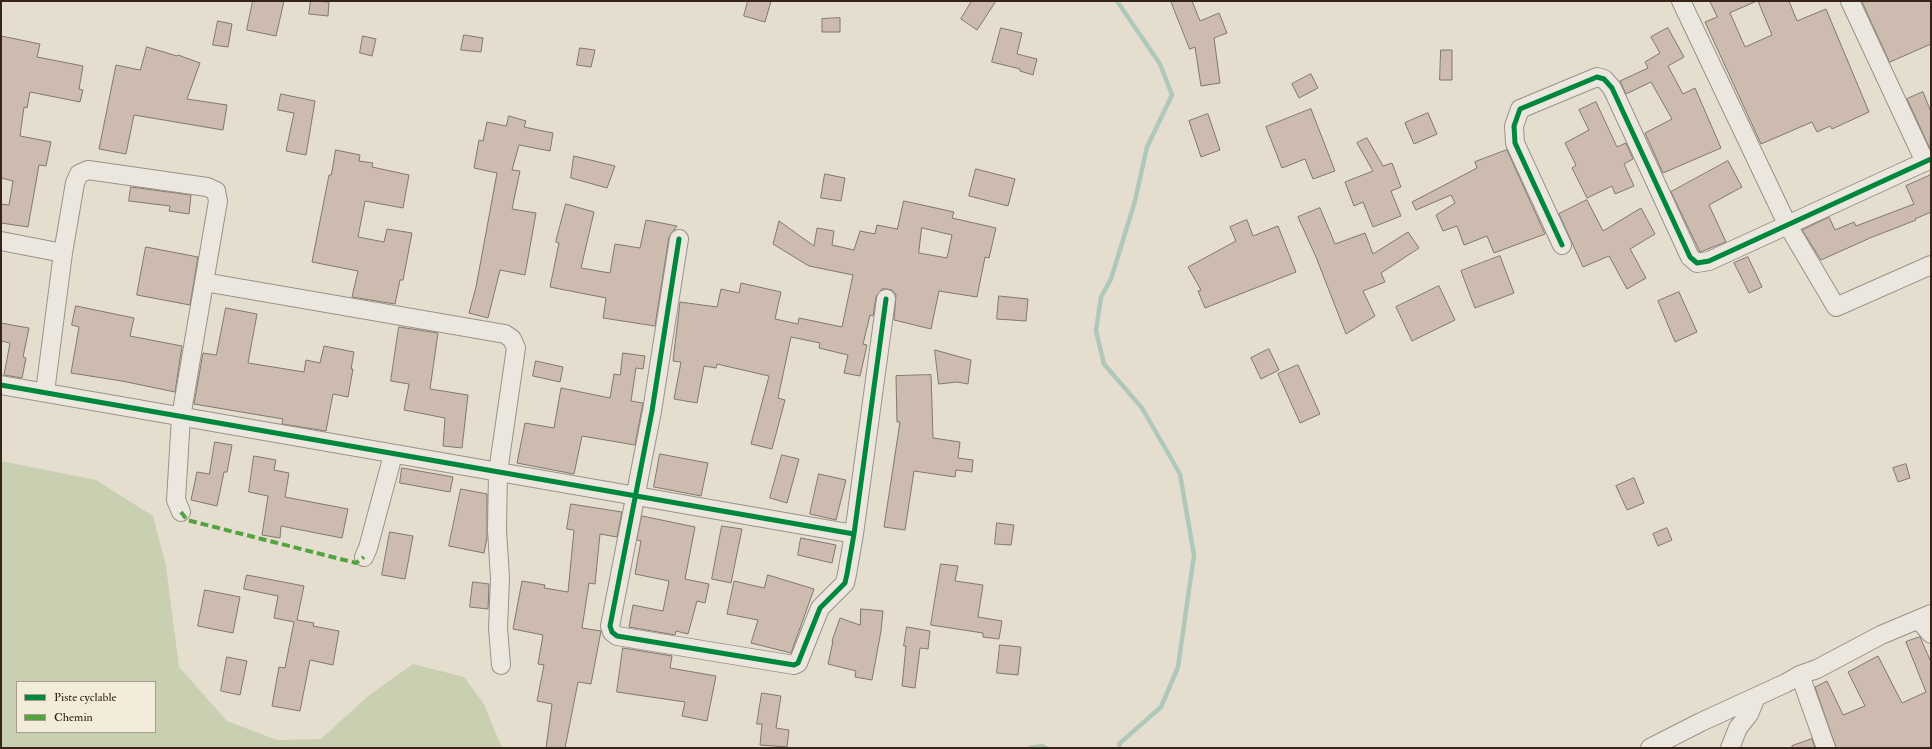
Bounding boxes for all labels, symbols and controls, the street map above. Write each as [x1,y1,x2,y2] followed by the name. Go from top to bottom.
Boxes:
[16,681,156,733] legend
[54,690,116,705] text: Piste cyclable
[54,710,93,725] text: Chemin

